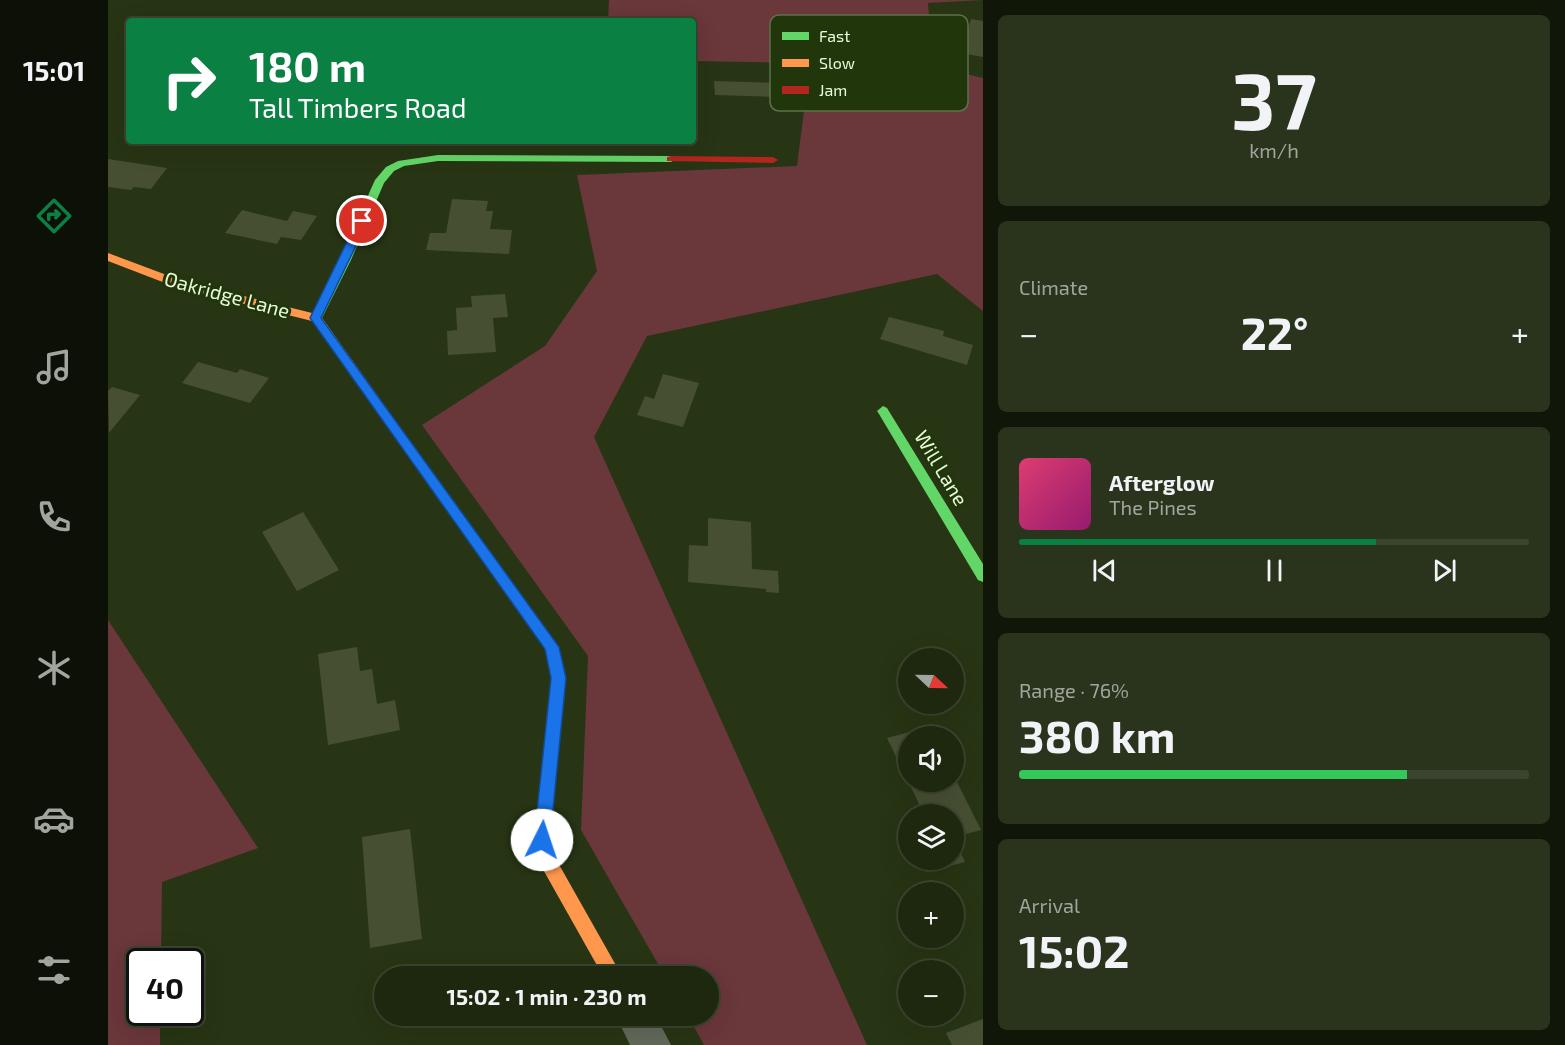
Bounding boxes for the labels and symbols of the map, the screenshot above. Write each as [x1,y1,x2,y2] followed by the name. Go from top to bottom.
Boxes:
[770,15,968,111] legend
[819,26,850,45] text: Fast
[819,53,855,72] text: Slow
[819,80,847,99] text: Jam
[336,195,387,246] pin
[162,266,293,322] street label: Oakridge Lane
[910,426,974,509] street label: Will Lane
[898,648,964,714] north arrow
[510,808,574,872] position arrow
[126,948,204,1026] speed limit sign: 40

